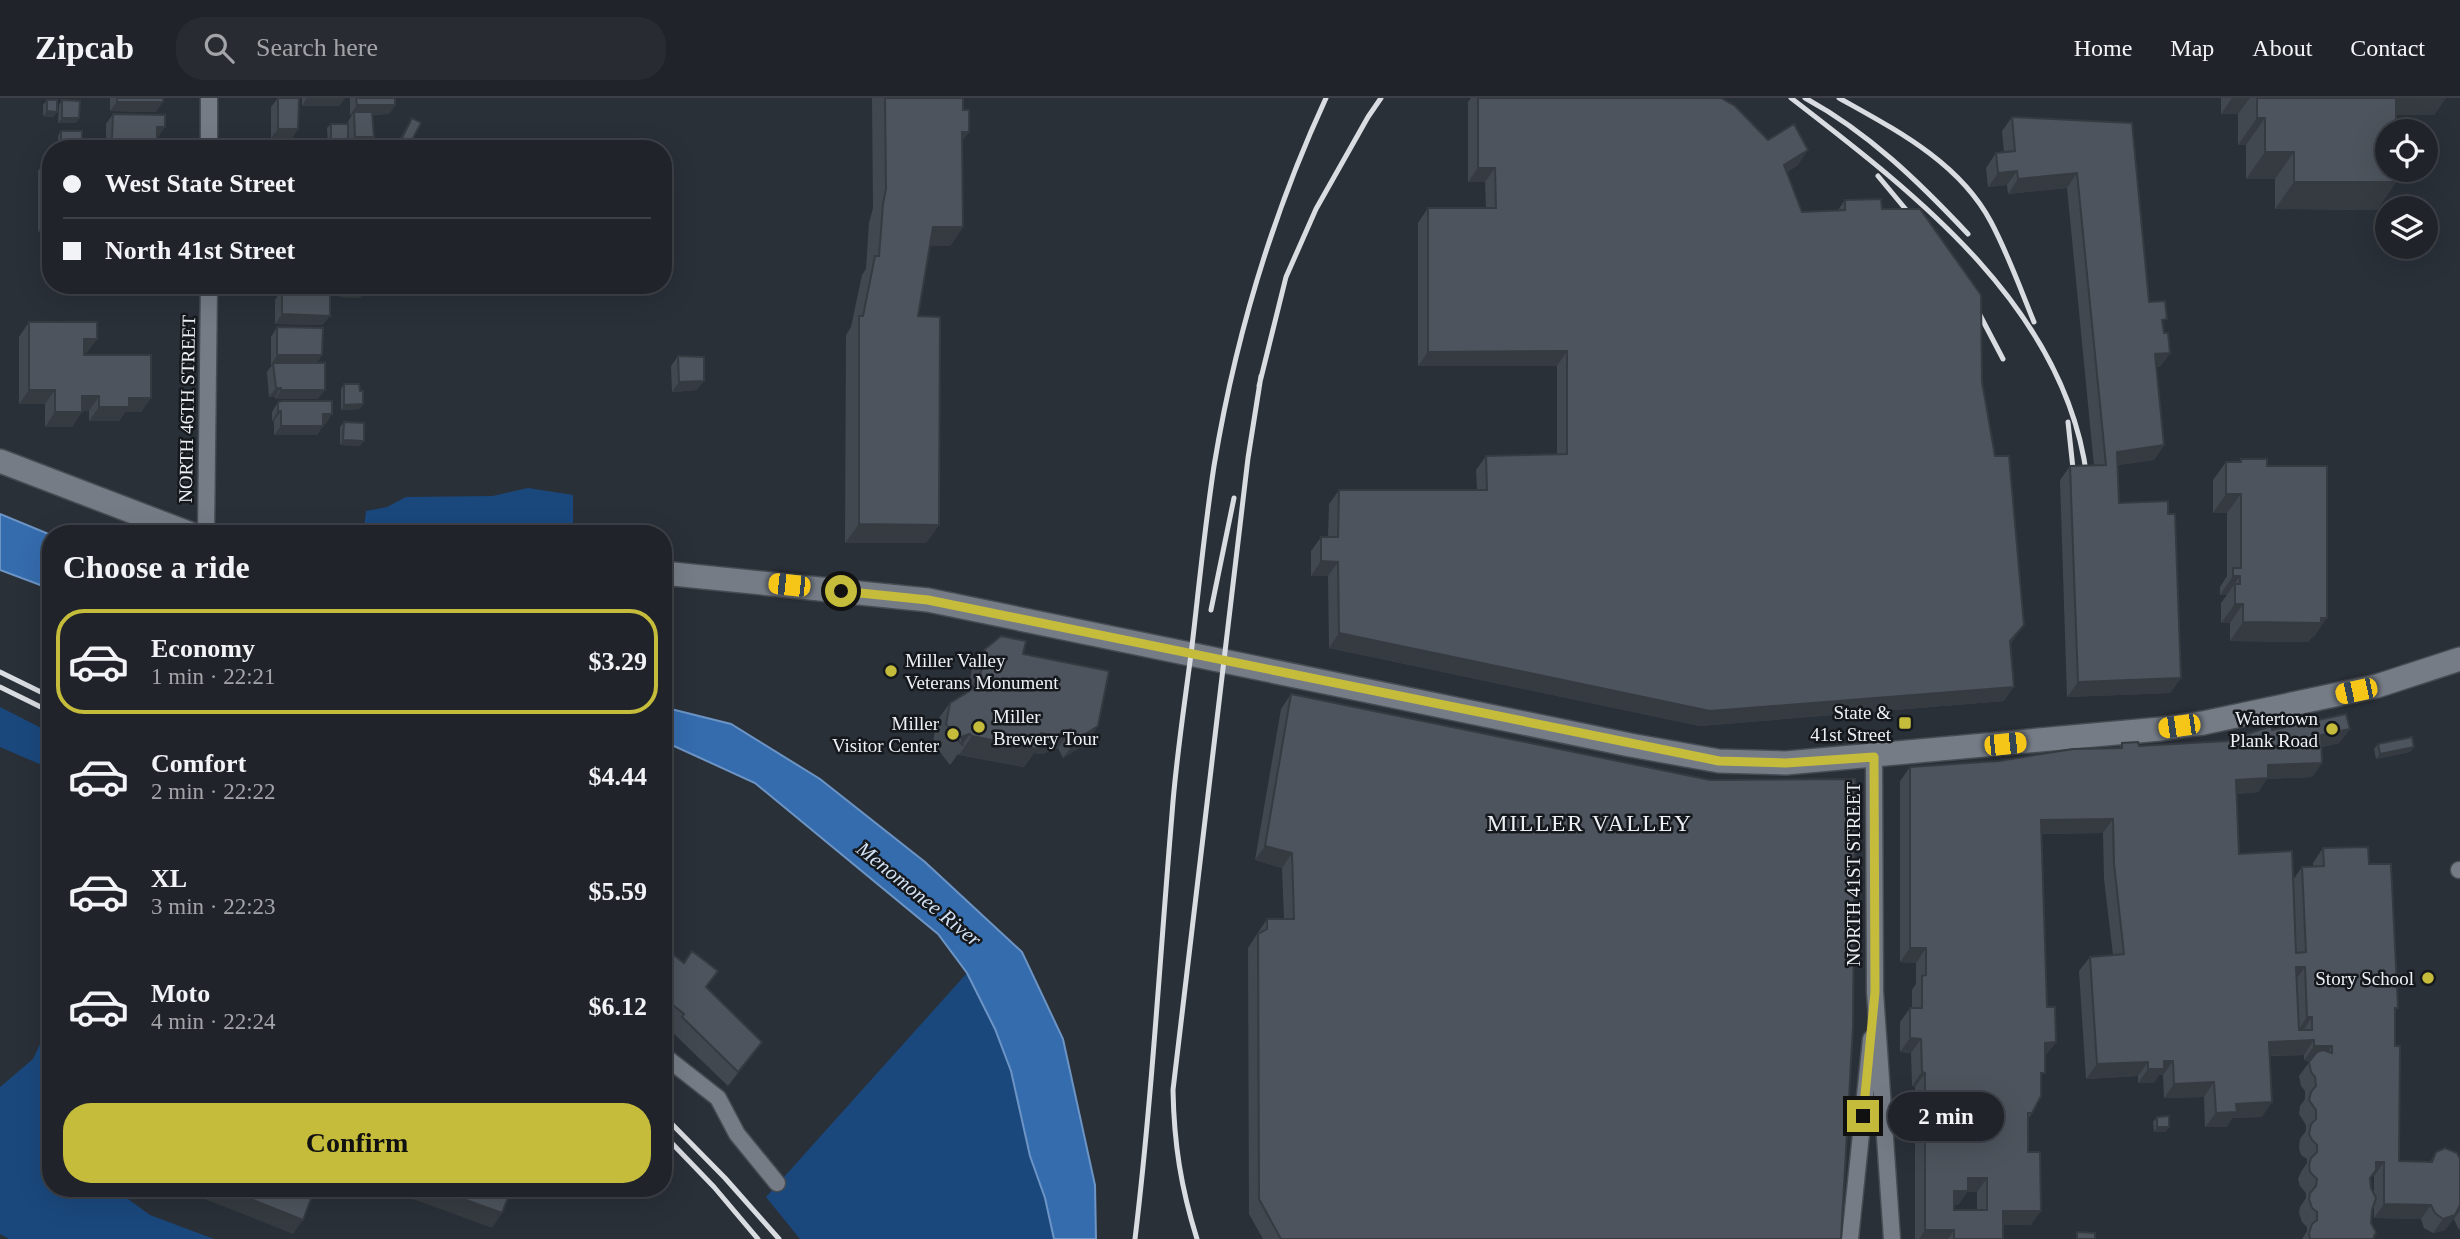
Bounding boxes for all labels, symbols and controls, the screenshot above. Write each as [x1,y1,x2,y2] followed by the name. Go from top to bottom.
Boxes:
[176,17,666,80] search box
[200,29,238,67] icon: search
[35,30,134,66] text: Zipcab
[256,33,378,62] text: Search here
[2074,35,2132,61] text: Home
[2170,35,2214,61] text: Map
[2252,35,2312,61] text: About
[2350,35,2425,61] text: Contact
[2375,119,2438,259] map controls
[2375,119,2438,182] button: locate
[105,169,295,198] text: West State Street
[2375,196,2438,259] button: layers
[105,236,295,265] text: North 41st Street
[175,315,199,503] street label: NORTH 46TH STREET
[63,549,250,585] text: Choose a ride
[768,572,811,598] car
[825,575,857,607] route start
[67,630,130,693] icon: car
[151,634,255,663] text: Economy
[589,647,647,676] text: $3.29
[905,650,1059,693] place label: Miller Valley Veterans Monument
[883,663,899,679] marker: Miller Valley Veterans Monument
[151,664,276,689] text: 1 min · 22:21
[2334,676,2379,706] car
[1810,702,1892,745] place label: State & 41st Street
[993,706,1099,749] place label: Miller Brewery Tour
[2230,708,2318,751] place label: Watertown Plank Road
[832,713,940,756] place label: Miller Visitor Center
[2157,713,2202,739] car
[1897,715,1913,731] marker: State & 41st Street
[971,719,987,735] marker: Miller Brewery Tour
[2324,721,2340,737] marker: Watertown Plank Road
[945,726,961,742] marker: Miller Visitor Center
[1984,731,2027,757] car
[67,745,130,808] icon: car
[151,749,246,778] text: Comfort
[589,762,647,791] text: $4.44
[151,779,276,804] text: 2 min · 22:22
[1843,781,1864,966] street label: NORTH 41ST STREET
[1487,811,1693,836] district label: MILLER VALLEY
[851,836,987,952] water label: Menomonee River
[67,860,130,923] icon: car
[151,864,187,893] text: XL
[589,877,647,906] text: $5.59
[151,894,276,919] text: 3 min · 22:23
[2315,968,2414,989] place label: Story School
[2420,970,2436,986] marker: Story School
[67,975,130,1038] icon: car
[151,979,210,1008] text: Moto
[589,992,647,1021] text: $6.12
[151,1009,276,1034] text: 4 min · 22:24
[1888,1091,2003,1140] callout: 2 min
[1847,1100,1879,1132] route end
[63,1103,651,1183] button: Confirm
[1918,1104,1974,1129] text: 2 min

